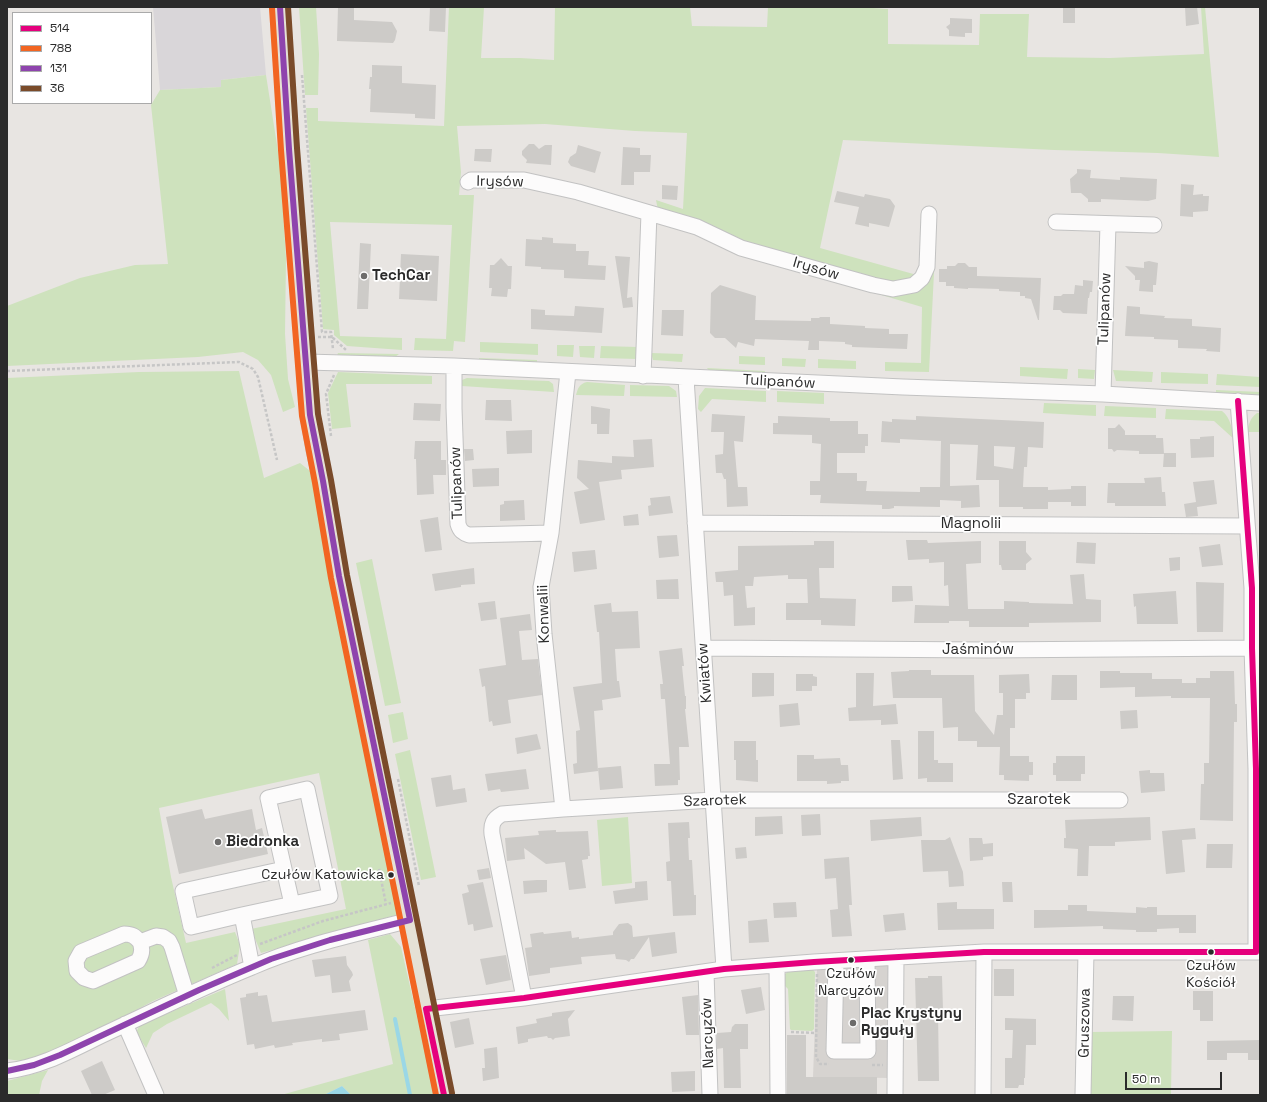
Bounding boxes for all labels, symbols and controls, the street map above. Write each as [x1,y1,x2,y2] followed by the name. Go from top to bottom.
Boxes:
[12,12,152,104] legend
[50,20,70,36] text: 514
[50,40,72,56] text: 788
[50,60,67,76] text: 131
[50,80,65,96] text: 36
[476,173,524,191] street label: Irysów
[791,254,841,284] street label: Irysów
[372,267,430,285] place label: TechCar
[359,271,369,281] marker: TechCar
[1095,272,1115,346] street label: Tulipanów
[742,371,816,393] street label: Tulipanów
[447,446,467,520] street label: Tulipanów
[941,515,1001,533] street label: Magnolii
[534,584,554,644] street label: Konwalii
[942,641,1014,659] street label: Jaśminów
[694,642,716,704] street label: Kwiatów
[683,791,747,811] street label: Szarotek
[1007,791,1071,809] street label: Szarotek
[226,833,299,851] place label: Biedronka
[213,837,223,847] marker: Biedronka
[261,867,384,883] place label: Czułów Katowicka
[386,870,396,880] marker: Czułów Katowicka
[1206,947,1216,957] marker: Czułów Kościół
[846,955,856,965] marker: Czułów Narcyzów
[1186,958,1236,990] place label: Czułów Kościół
[818,966,884,998] place label: Czułów Narcyzów
[1075,988,1095,1058] street label: Gruszowa
[698,997,718,1069] street label: Narcyzów
[861,1005,962,1040] place label: Plac Krystyny Ryguły
[848,1018,858,1028] marker: Plac Krystyny Ryguły
[1127,1064,1224,1090] scale bar
[1132,1071,1160,1087] text: 50 m

